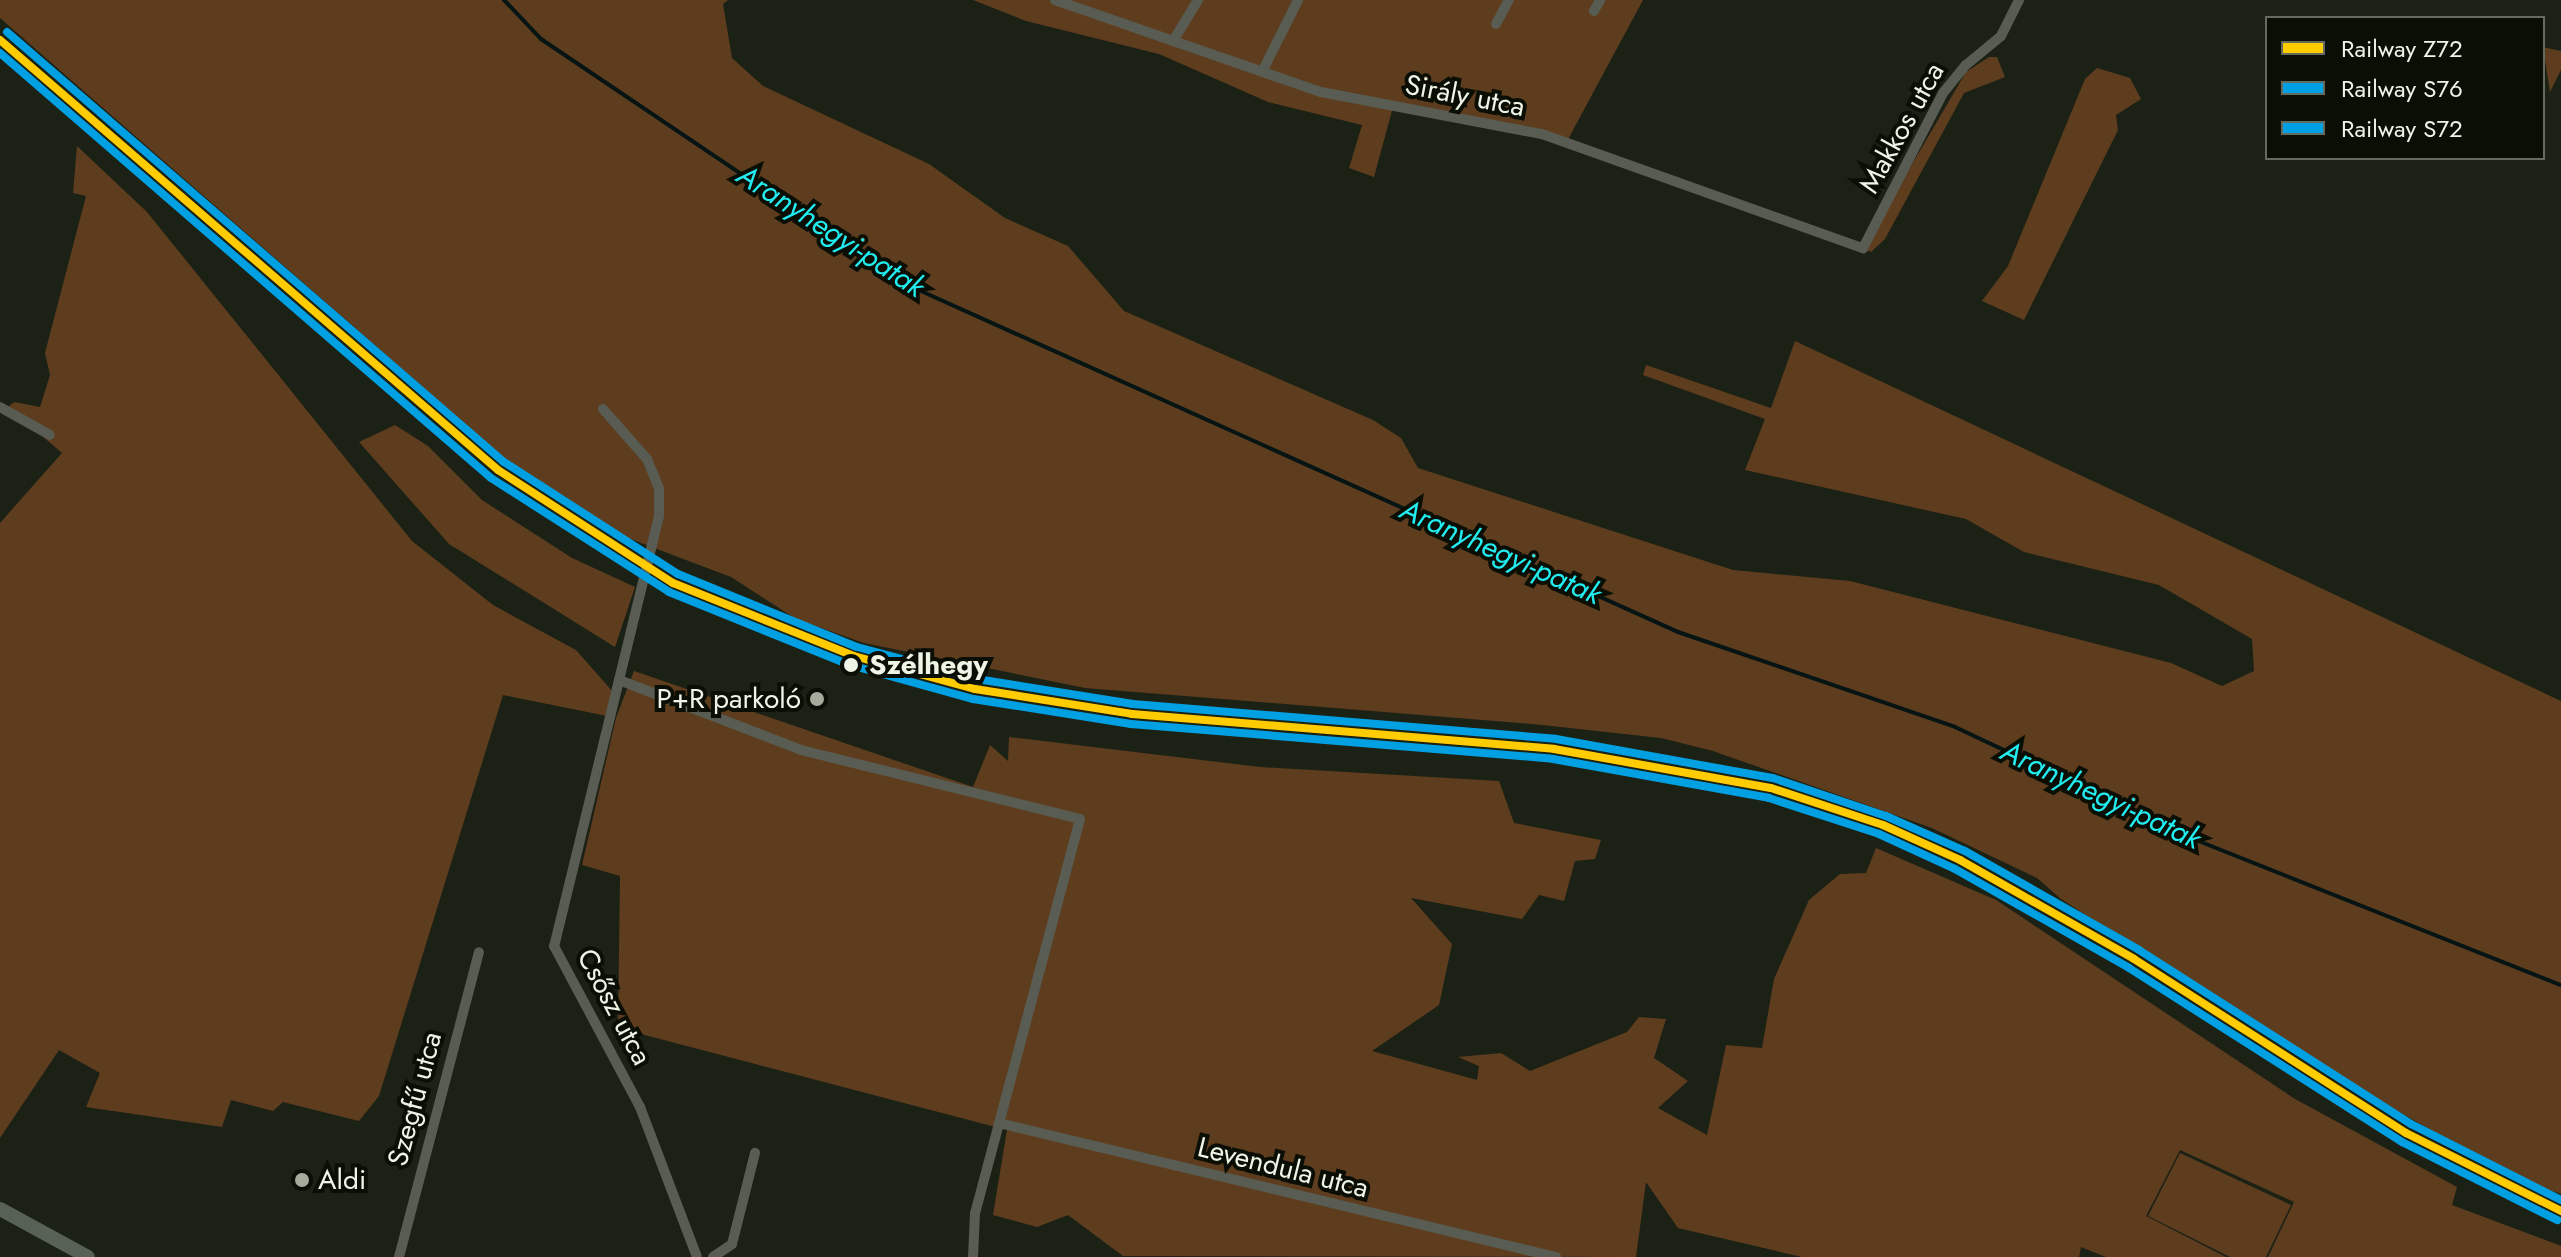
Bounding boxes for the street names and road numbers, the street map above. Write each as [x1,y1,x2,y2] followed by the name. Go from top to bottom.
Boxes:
[1852,57,1952,199] street label: Makkos utca
[1402,68,1528,124] street label: Sirály utca
[569,943,659,1071] street label: Csősz utca
[381,1028,449,1170] street label: Szegfű utca
[1194,1131,1372,1205] street label: Levendula utca

